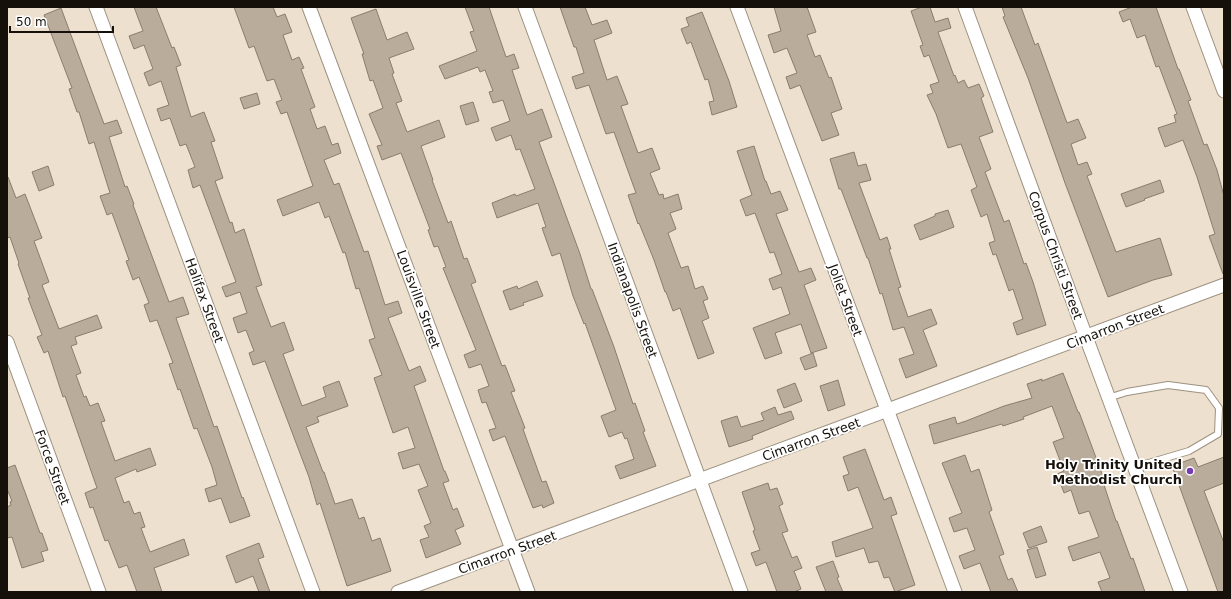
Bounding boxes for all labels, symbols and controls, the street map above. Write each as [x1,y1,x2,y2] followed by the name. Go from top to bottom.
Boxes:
[10,8,113,34] scale bar
[16,15,47,29] text: 50 m
[1025,189,1086,321] street label: Corpus Christi Street
[605,240,660,360] street label: Indianapolis Street
[394,248,443,350] street label: Louisville Street
[182,256,227,344] street label: Halifax Street
[825,261,866,338] street label: Joliet Street
[1064,301,1166,352] street label: Cimarron Street
[760,415,862,464] street label: Cimarron Street
[32,428,73,507] street label: Force Street
[1045,457,1182,487] place label: Holy Trinity United Methodist Church
[1185,466,1195,476] marker: Holy Trinity United Methodist Church
[456,528,558,577] street label: Cimarron Street

